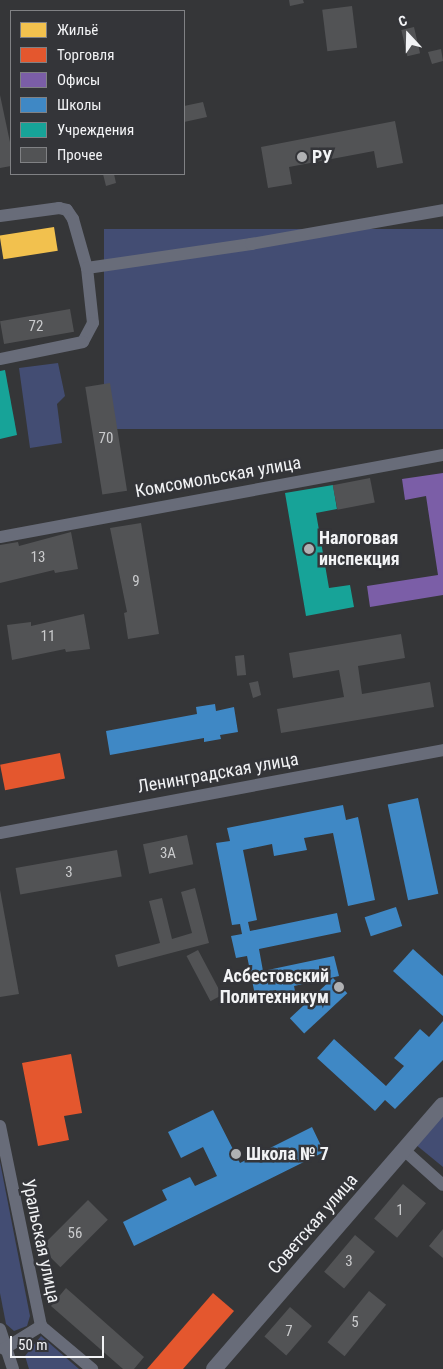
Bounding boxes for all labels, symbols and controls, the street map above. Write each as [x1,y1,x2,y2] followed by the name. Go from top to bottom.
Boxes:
[10,10,185,175] legend
[383,10,433,60] north arrow
[396,12,409,30] text: С
[57,21,98,39] text: Жильё
[57,46,114,64] text: Торговля
[57,71,100,89] text: Офисы
[57,96,102,114] text: Школы
[57,121,134,139] text: Учреждения
[57,146,103,164] text: Прочее
[312,146,332,168] place label: РУ
[296,151,308,163] marker: РУ
[29,318,43,336] house number: 72
[99,430,113,448] house number: 70
[133,452,303,502] street label: Комсомольская улица
[319,528,400,570] place label: Налоговая инспекция
[303,543,315,555] marker: Налоговая инспекция
[31,549,45,567] house number: 13
[132,573,140,591] house number: 9
[41,628,55,646] house number: 11
[136,748,300,798] street label: Ленинградская улица
[160,845,176,863] house number: 3А
[65,864,73,882] house number: 3
[220,966,329,1009] place label: Асбестовский Политехникум
[333,981,345,993] marker: Асбестовский Политехникум
[246,1143,329,1165] place label: Школа № 7
[230,1148,242,1160] marker: Школа № 7
[264,1170,362,1278] street label: Советская улица
[17,1177,65,1305] street label: Уральская улица
[396,1202,404,1220] house number: 1
[68,1225,82,1243] house number: 56
[345,1253,353,1271] house number: 3
[351,1314,359,1332] house number: 5
[285,1323,293,1341] house number: 7
[12,1326,106,1358] scale bar
[18,1336,48,1354] text: 50 m

